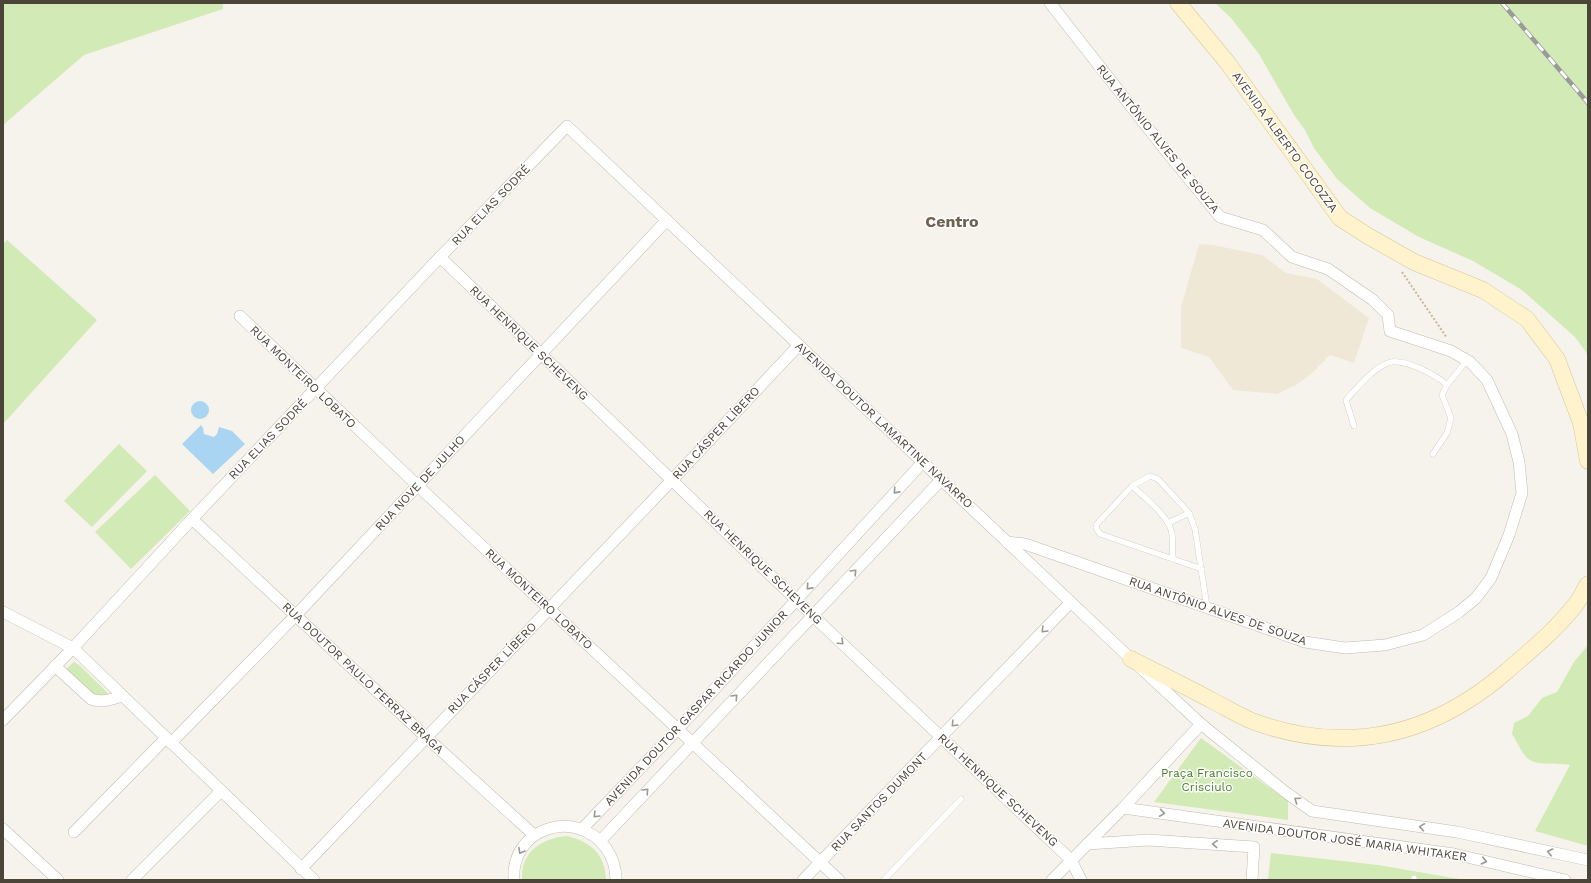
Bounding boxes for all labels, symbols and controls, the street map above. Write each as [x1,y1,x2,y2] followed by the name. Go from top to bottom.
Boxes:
[1094,62,1222,216] street label: RUA ANTÔNIO ALVES DE SOUZA
[1229,69,1341,215] street label: AVENIDA ALBERTO COCOZZA
[449,162,533,248] street label: RUA ELIAS SODRÉ
[925,212,979,231] district label: Centro
[467,283,591,403] street label: RUA HENRIQUE SCHEVENG
[247,323,359,431] street label: RUA MONTEIRO LOBATO
[792,339,976,511] street label: AVENIDA DOUTOR LAMARTINE NAVARRO
[669,384,763,482] street label: RUA CÁSPER LÍBERO
[226,396,310,482] street label: RUA ELIAS SODRÉ
[372,432,468,534] street label: RUA NOVE DE JULHO
[894,486,901,494] one-way arrow
[701,507,825,627] street label: RUA HENRIQUE SCHEVENG
[482,546,596,652] street label: RUA MONTEIRO LOBATO
[849,569,856,577] one-way arrow
[1127,574,1309,648] street label: RUA ANTÔNIO ALVES DE SOUZA
[806,582,813,589] one-way arrow
[279,599,447,757] street label: RUA DOUTOR PAULO FERRAZ BRAGA
[602,608,790,808] street label: AVENIDA DOUTOR GASPAR RICARDO JUNIOR
[445,619,539,717] street label: RUA CÁSPER LÍBERO
[1041,625,1049,633] one-way arrow
[836,637,843,644] one-way arrow
[731,694,738,701] one-way arrow
[951,719,958,727] one-way arrow
[935,731,1061,849] street label: RUA HENRIQUE SCHEVENG
[828,750,930,854] street label: RUA SANTOS DUMONT
[1161,766,1253,794] park label: Praça Francisco Crisciulo
[642,789,649,796] one-way arrow
[1294,797,1301,805] one-way arrow
[1159,808,1165,817] one-way arrow
[593,810,600,818] one-way arrow
[1222,816,1468,864] street label: AVENIDA DOUTOR JOSÉ MARIA WHITAKER
[1419,823,1425,832] one-way arrow
[1212,840,1218,849] one-way arrow
[518,847,525,854] one-way arrow
[1547,848,1553,856] one-way arrow
[1481,856,1488,865] one-way arrow

